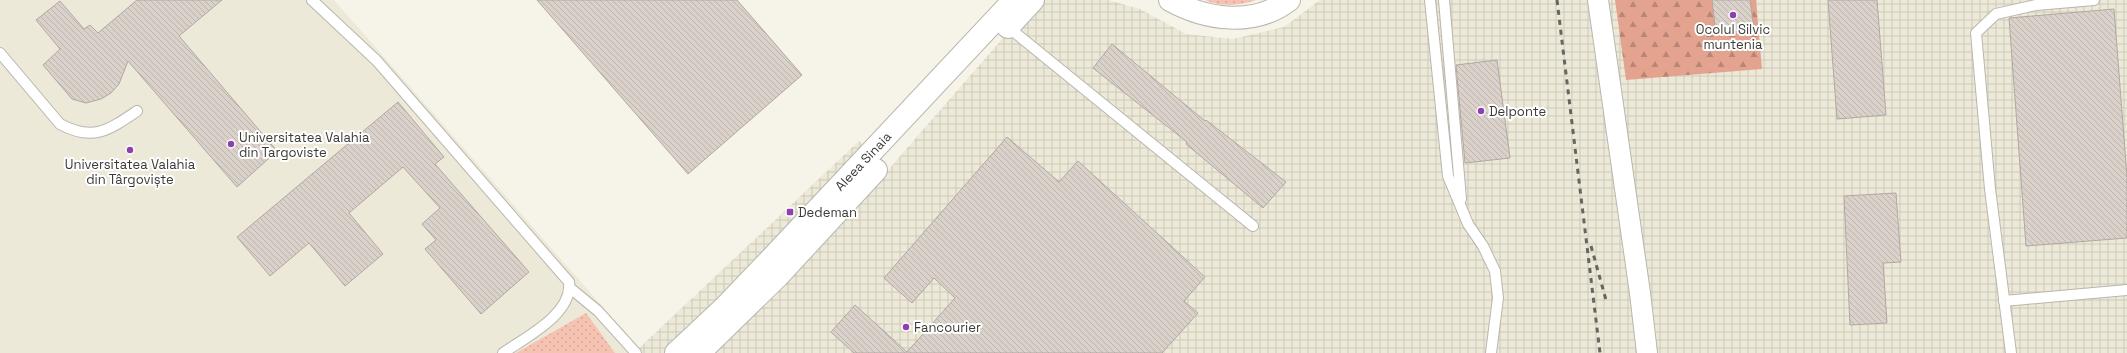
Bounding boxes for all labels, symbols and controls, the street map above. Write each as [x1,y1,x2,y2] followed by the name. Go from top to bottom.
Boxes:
[1728,10,1738,20] marker: Ocolul Silvic muntenia
[1696,21,1770,53] place label: Ocolul Silvic muntenia
[1489,103,1546,120] place label: Delponte
[1476,106,1486,116] marker: Delponte
[831,128,895,194] street label: Aleea Sinaia
[239,129,370,161] place label: Universitatea Valahia din Targoviste
[226,139,236,149] marker: Universitatea Valahia din Targoviste
[125,145,135,155] marker: Universitatea Valahia din Târgoviște
[65,156,196,188] place label: Universitatea Valahia din Târgoviște
[798,204,857,221] place label: Dedeman
[785,207,795,217] marker: Dedeman
[914,319,981,336] place label: Fancourier
[901,322,911,332] marker: Fancourier

